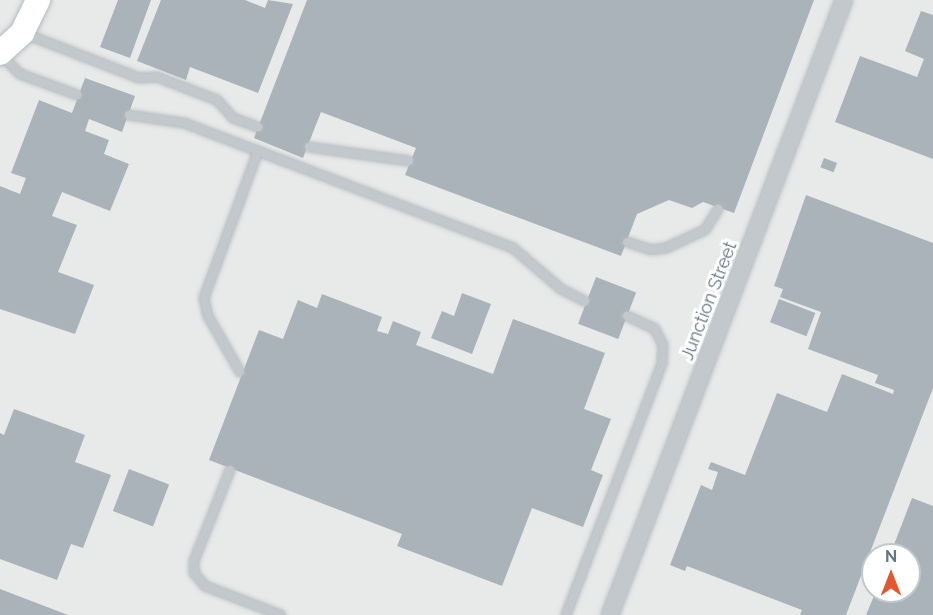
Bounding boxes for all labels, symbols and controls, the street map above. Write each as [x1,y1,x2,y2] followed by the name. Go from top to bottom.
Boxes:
[676,239,742,363] street label: Junction Street
[861,543,921,603] north arrow
[885,547,897,566] text: N

